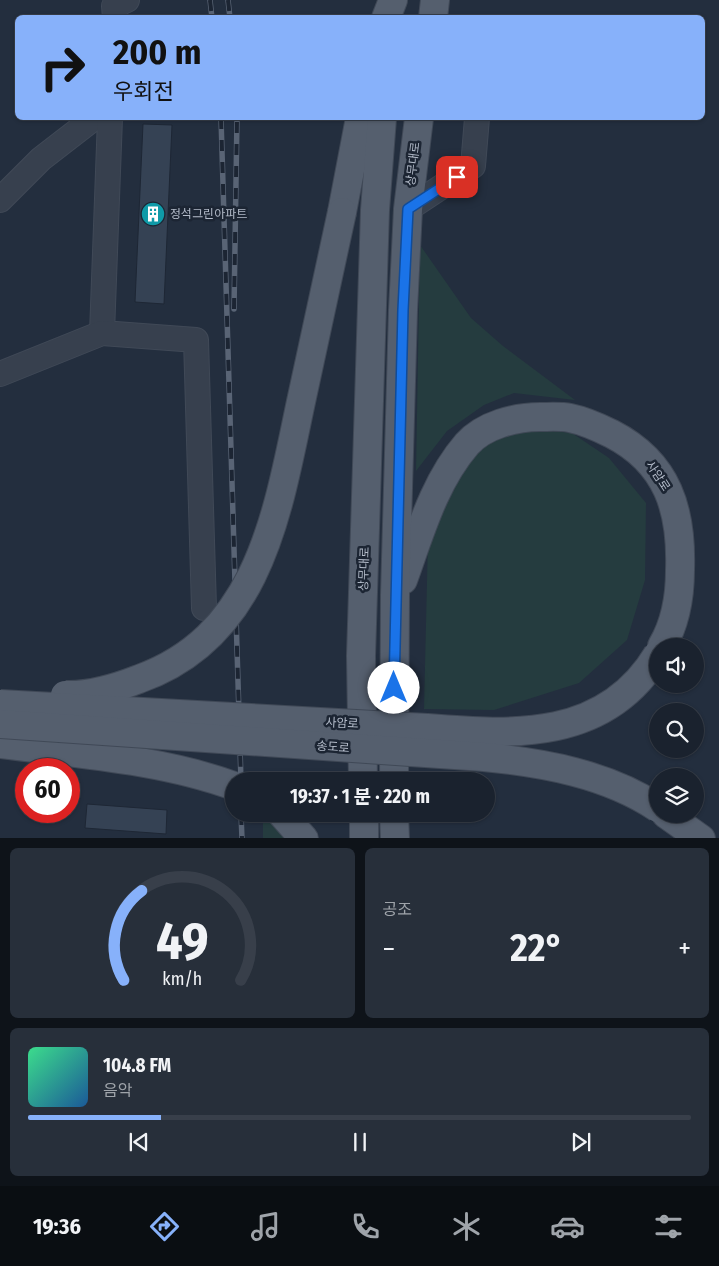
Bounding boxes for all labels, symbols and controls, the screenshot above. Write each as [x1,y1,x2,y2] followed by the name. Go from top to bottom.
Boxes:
[113,31,201,73] text: 200 m
[30,35,95,100] icon: right
[113,78,174,105] text: 우회전
[403,141,423,187] street label: 상무대로
[436,156,478,198] pin
[443,163,471,191] icon: arrive
[140,201,166,227] building icon: 정석그린아파트
[170,207,247,221] place label: 정석그린아파트
[643,458,673,494] street label: 사암로
[356,547,372,591] street label: 상무대로
[649,638,704,823] map controls
[649,638,704,693] button: sound
[367,661,419,713] position arrow
[649,703,704,758] button: search
[325,715,359,731] street label: 사암로
[316,739,350,755] street label: 송도로
[15,758,80,823] speed limit sign: 60
[649,768,704,823] button: layers
[290,785,430,808] text: 19:37 · 1 분 · 220 m
[383,900,412,919] text: 공조
[156,910,209,973] text: 49
[510,925,563,971] text: 22°
[383,932,395,965] text: −
[678,932,691,965] text: +
[162,968,202,990] text: km/h
[103,1054,171,1077] text: 104.8 FM
[103,1081,132,1100] text: 음악
[125,1128,153,1156] icon: previous
[346,1128,374,1156] icon: pause
[567,1128,595,1156] icon: next
[147,1209,182,1244] icon: directions
[248,1209,283,1244] icon: music
[348,1209,383,1244] icon: phone
[449,1209,484,1244] icon: climate
[550,1209,585,1244] icon: car
[651,1209,686,1244] icon: filters
[33,1213,81,1240] text: 19:36

